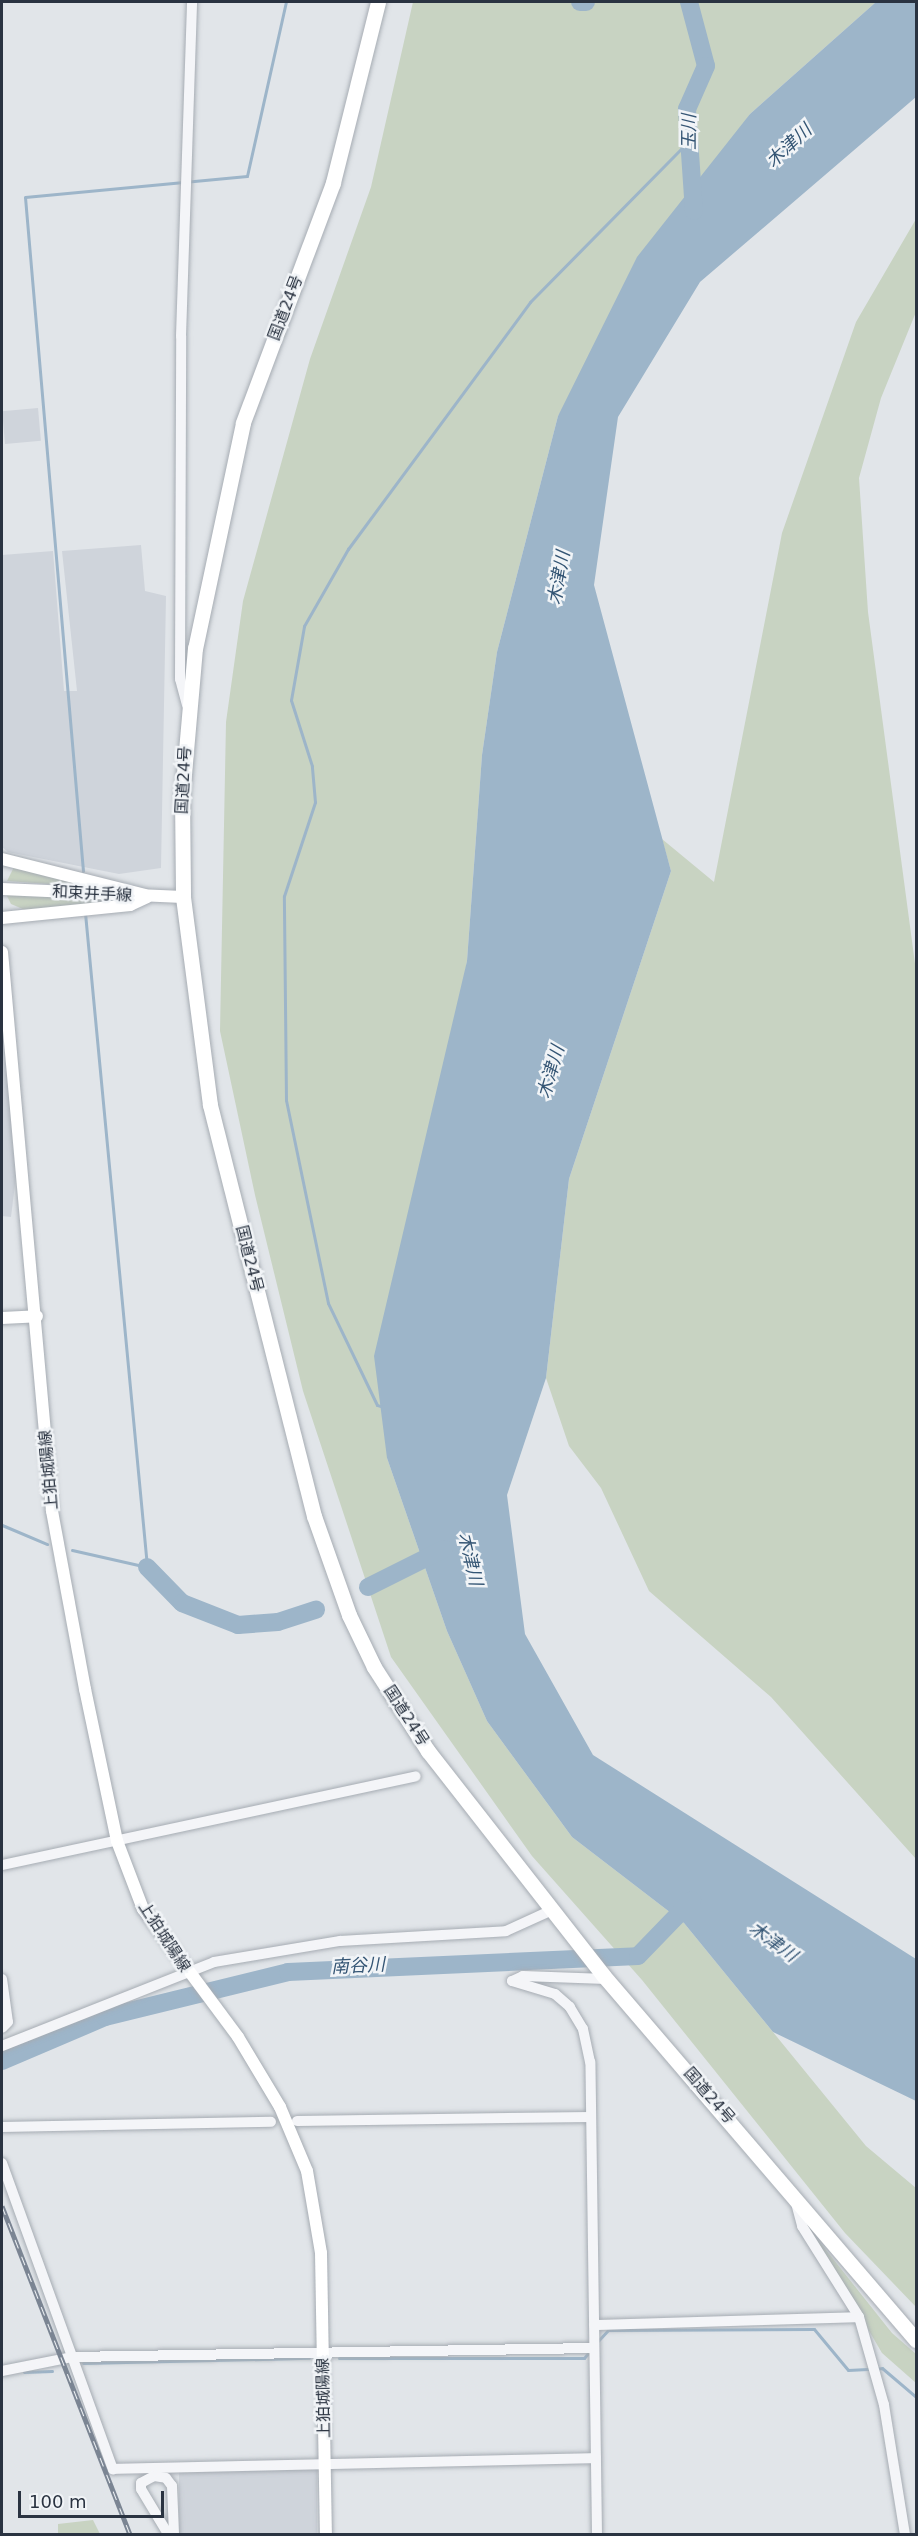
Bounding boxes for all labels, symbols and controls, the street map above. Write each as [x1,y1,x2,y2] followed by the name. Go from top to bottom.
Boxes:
[678,114,700,150] water label: 玉川
[762,120,816,172] water label: 木津川
[265,273,307,343] street label: 国道24号
[544,550,574,606] water label: 木津川
[173,745,195,815] street label: 国道24号
[52,882,132,906] street label: 和束井手線
[533,1043,569,1101] water label: 木津川
[231,1224,267,1294] street label: 国道24号
[36,1429,62,1511] street label: 上狛城陽線
[453,1530,487,1588] water label: 木津川
[379,1682,433,1750] street label: 国道24号
[134,1898,194,1976] street label: 上狛城陽線
[745,1917,801,1967] water label: 木津川
[330,1954,386,1978] water label: 南谷川
[679,2064,739,2128] street label: 国道24号
[314,2358,334,2438] street label: 上狛城陽線
[21,2479,166,2517] scale bar
[29,2491,87,2512] text: 100 m

